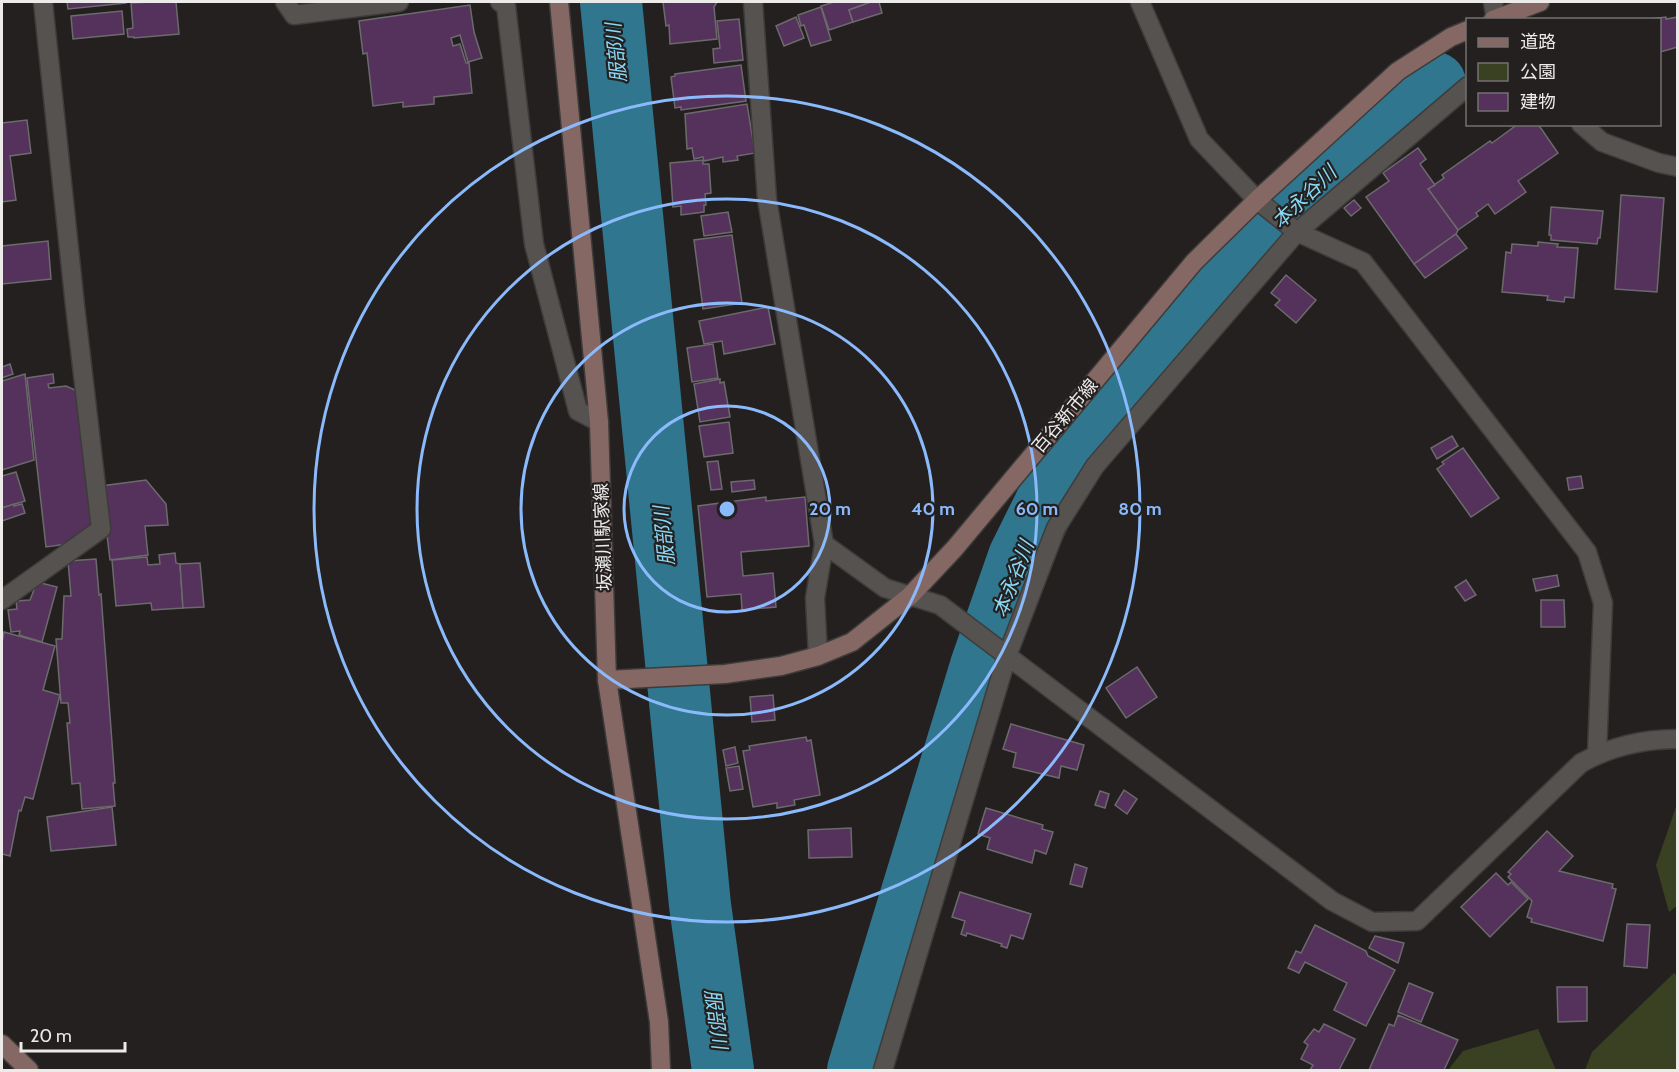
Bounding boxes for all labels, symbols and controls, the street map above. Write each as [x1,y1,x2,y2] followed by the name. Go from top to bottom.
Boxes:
[1466,18,1661,126] legend
[601,20,631,84] water label: 服部川
[1520,31,1556,53] text: 道路
[1520,61,1556,83] text: 公園
[1520,91,1556,113] text: 建物
[1267,159,1343,233] water label: 本永谷川
[1028,374,1102,458] street label: 百谷新市線
[590,483,616,591] street label: 坂瀬川駅家線
[809,498,851,520] text: 20 m
[911,498,955,520] text: 40 m
[1016,498,1058,520] text: 60 m
[1118,498,1162,520] text: 80 m
[717,499,737,519] centre of rings
[649,503,679,567] water label: 服部川
[987,535,1039,621] water label: 本永谷川
[700,988,732,1052] water label: 服部川
[21,1015,124,1053] scale bar
[30,1025,72,1047] text: 20 m

